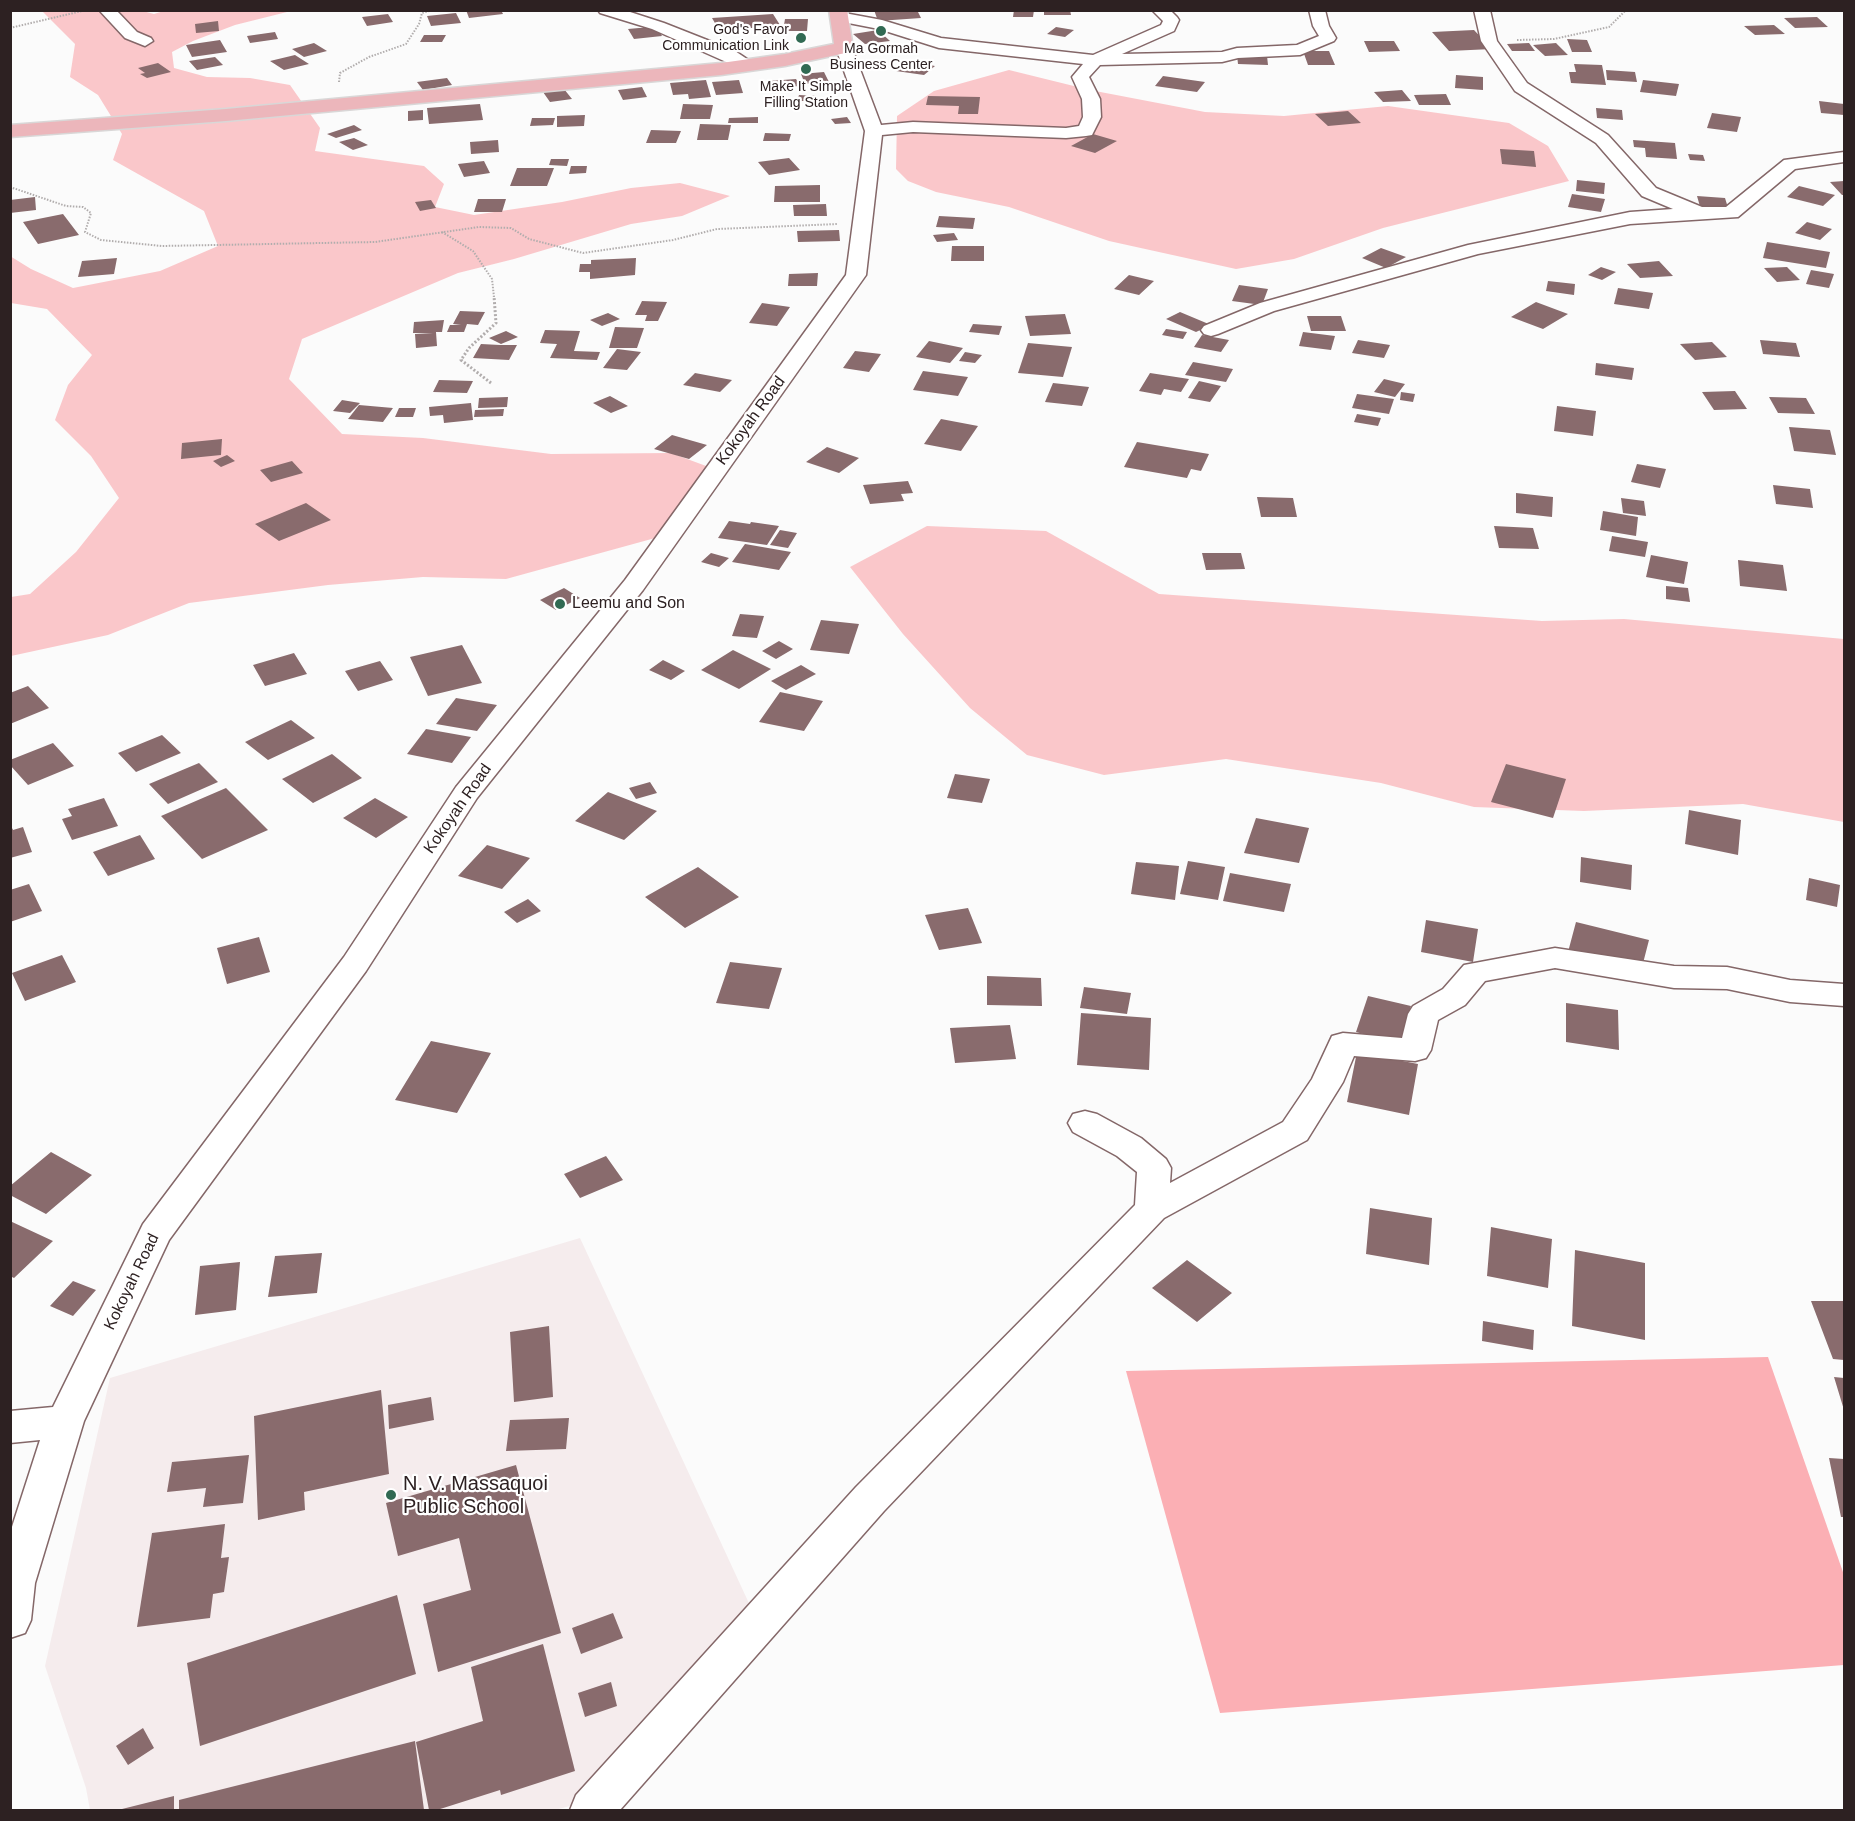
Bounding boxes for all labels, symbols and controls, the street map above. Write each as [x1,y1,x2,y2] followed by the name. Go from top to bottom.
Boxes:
[662,22,789,54] place label: God's Favor Communication Link
[874,24,888,38] marker: Ma Gormah Business Center
[794,31,808,45] marker: God's Favor Communication Link
[830,41,932,74] place label: Ma Gormah Business Center
[799,62,813,76] marker: Make It Simple Filling Station
[760,79,852,112] place label: Make It Simple Filling Station
[712,373,790,469] street label: Kokoyah Road
[572,594,685,614] place label: Leemu and Son
[553,597,567,611] marker: Leemu and Son
[420,761,496,857] street label: Kokoyah Road
[100,1231,164,1333] street label: Kokoyah Road
[403,1472,548,1519] place label: N. V. Massaquoi Public School
[384,1488,398,1502] marker: N. V. Massaquoi Public School

